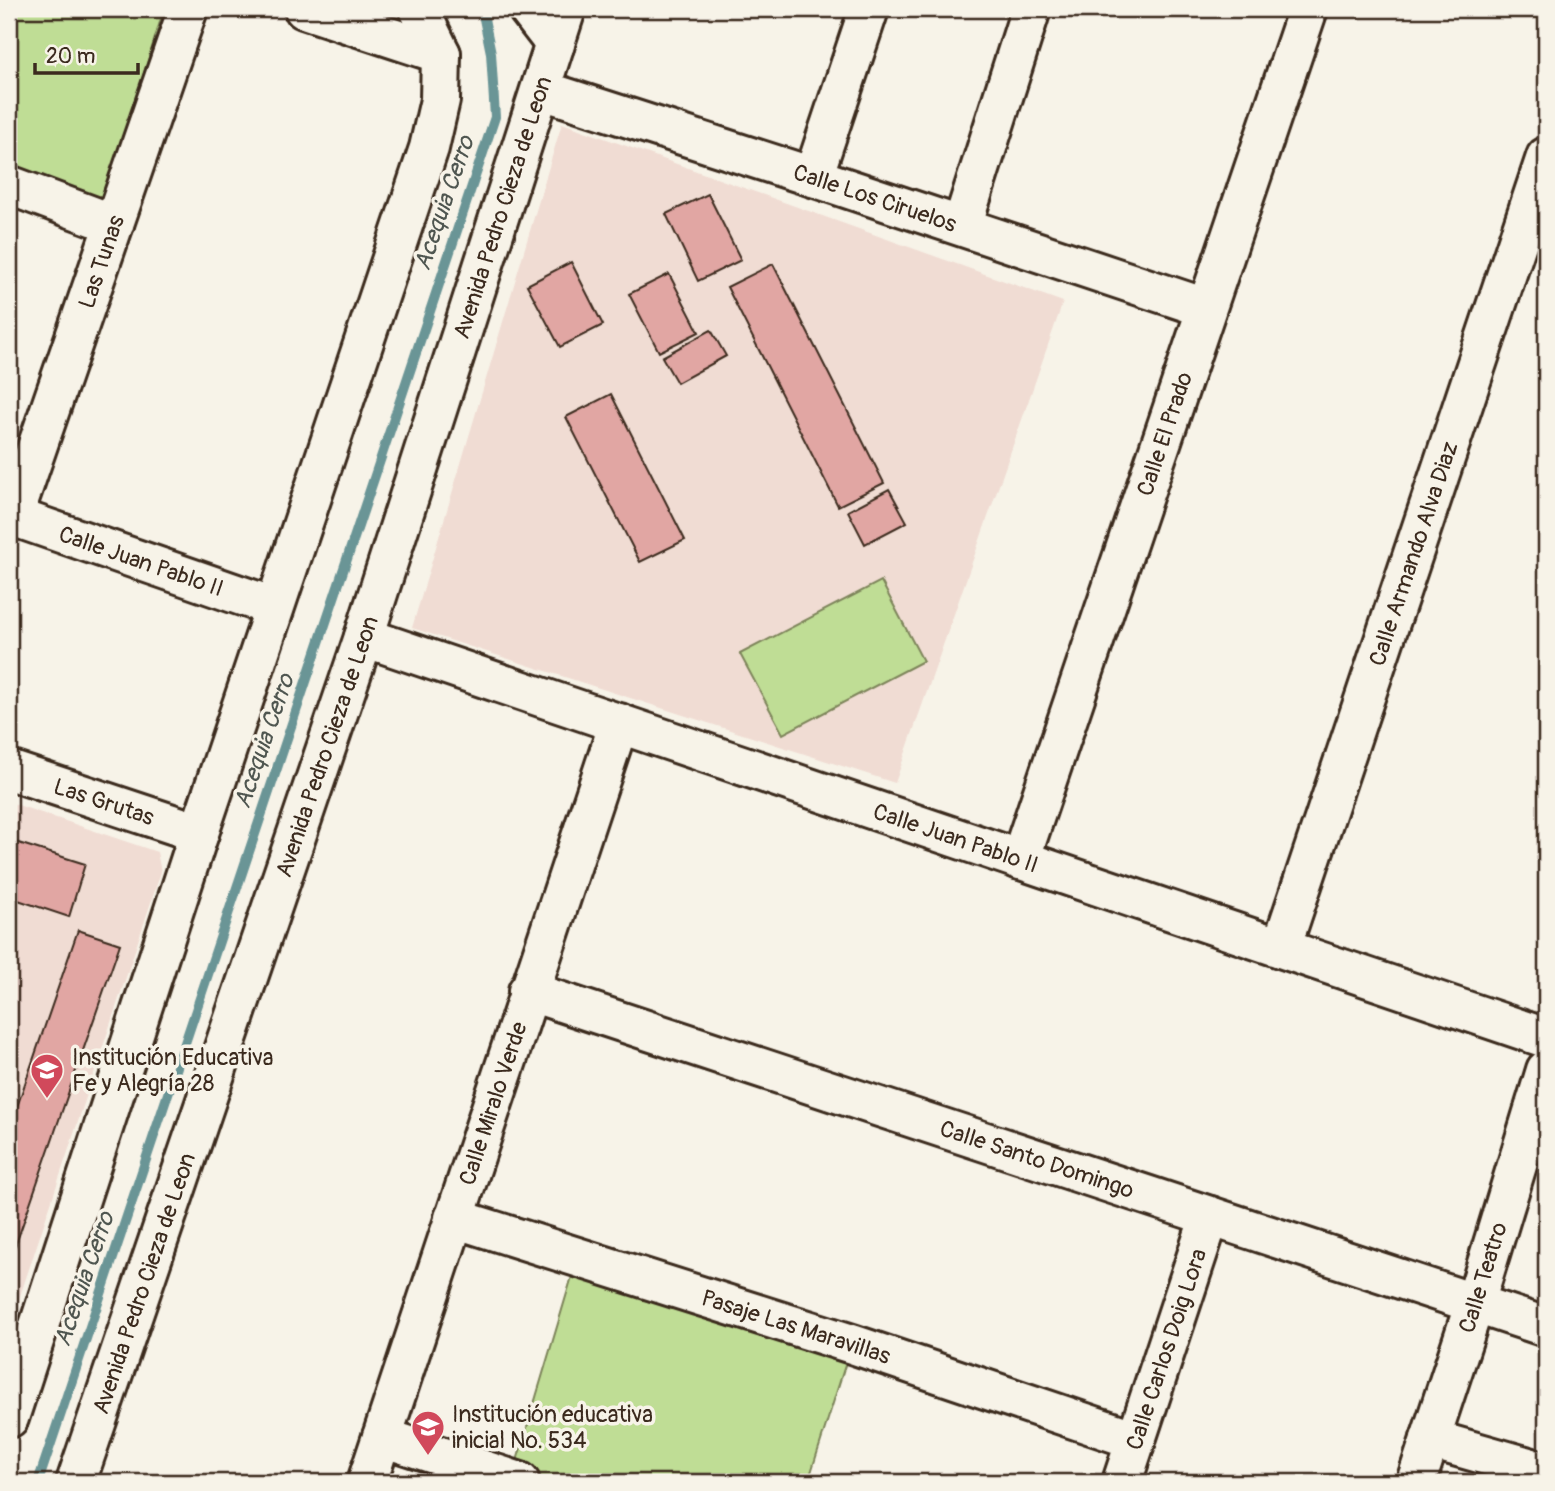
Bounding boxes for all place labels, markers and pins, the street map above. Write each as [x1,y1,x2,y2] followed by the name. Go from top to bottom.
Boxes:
[72,1043,273,1098] place label: Institución Educativa Fe y Alegría 28
[28,1051,66,1100] school or university icon: Institución Educativa Fe y Alegría 28
[452,1400,653,1455] place label: Institución educativa inicial No. 534
[409,1408,447,1457] school or university icon: Institución educativa inicial No. 534

